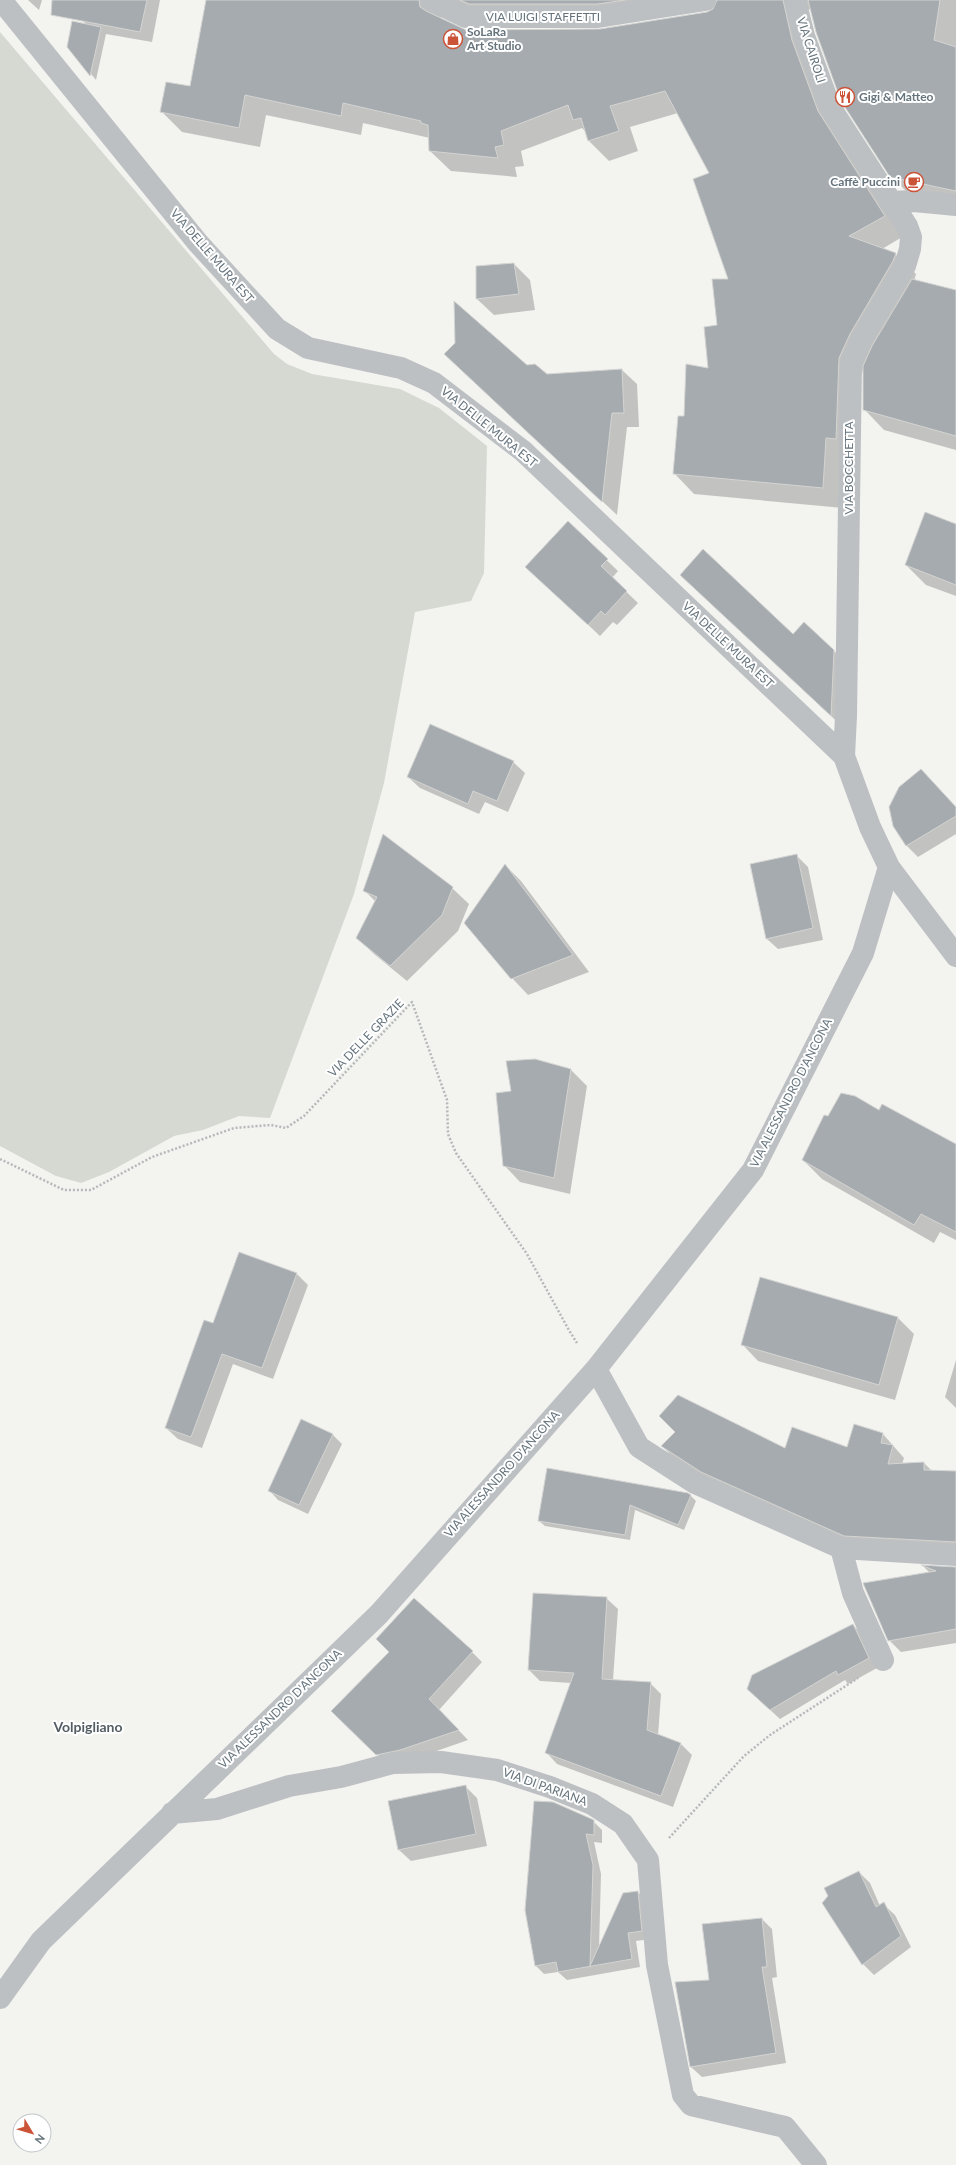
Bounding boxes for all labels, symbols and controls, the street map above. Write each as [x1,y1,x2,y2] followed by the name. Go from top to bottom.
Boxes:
[486,9,600,24] street label: VIA LUIGI STAFFETTI
[794,15,829,85] street label: VIA CAIROLI
[466,24,522,53] place label: SoLaRa Art Studio
[442,28,464,50] shop icon: SoLaRa Art Studio
[834,86,856,108] restaurant icon: Gigi & Matteo
[859,89,934,104] place label: Gigi & Matteo
[903,171,925,193] cafe icon: Caffè Puccini
[830,174,900,189] place label: Caffè Puccini
[168,206,257,306] street label: VIA DELLE MURA EST
[438,383,540,470] street label: VIA DELLE MURA EST
[841,421,856,515] street label: VIA BOCCHETTA
[680,598,777,691] street label: VIA DELLE MURA EST
[325,996,407,1080] street label: VIA DELLE GRAZIE
[746,1015,835,1170] street label: VIA ALESSANDRO D'ANCONA
[441,1407,563,1540] street label: VIA ALESSANDRO D'ANCONA
[215,1645,345,1771] street label: VIA ALESSANDRO D'ANCONA
[52,1718,123,1735] district label: Volpigliano
[501,1764,590,1809] street label: VIA DI PARIANA
[12,2113,52,2153] north arrow
[33,2132,48,2147] text: N

